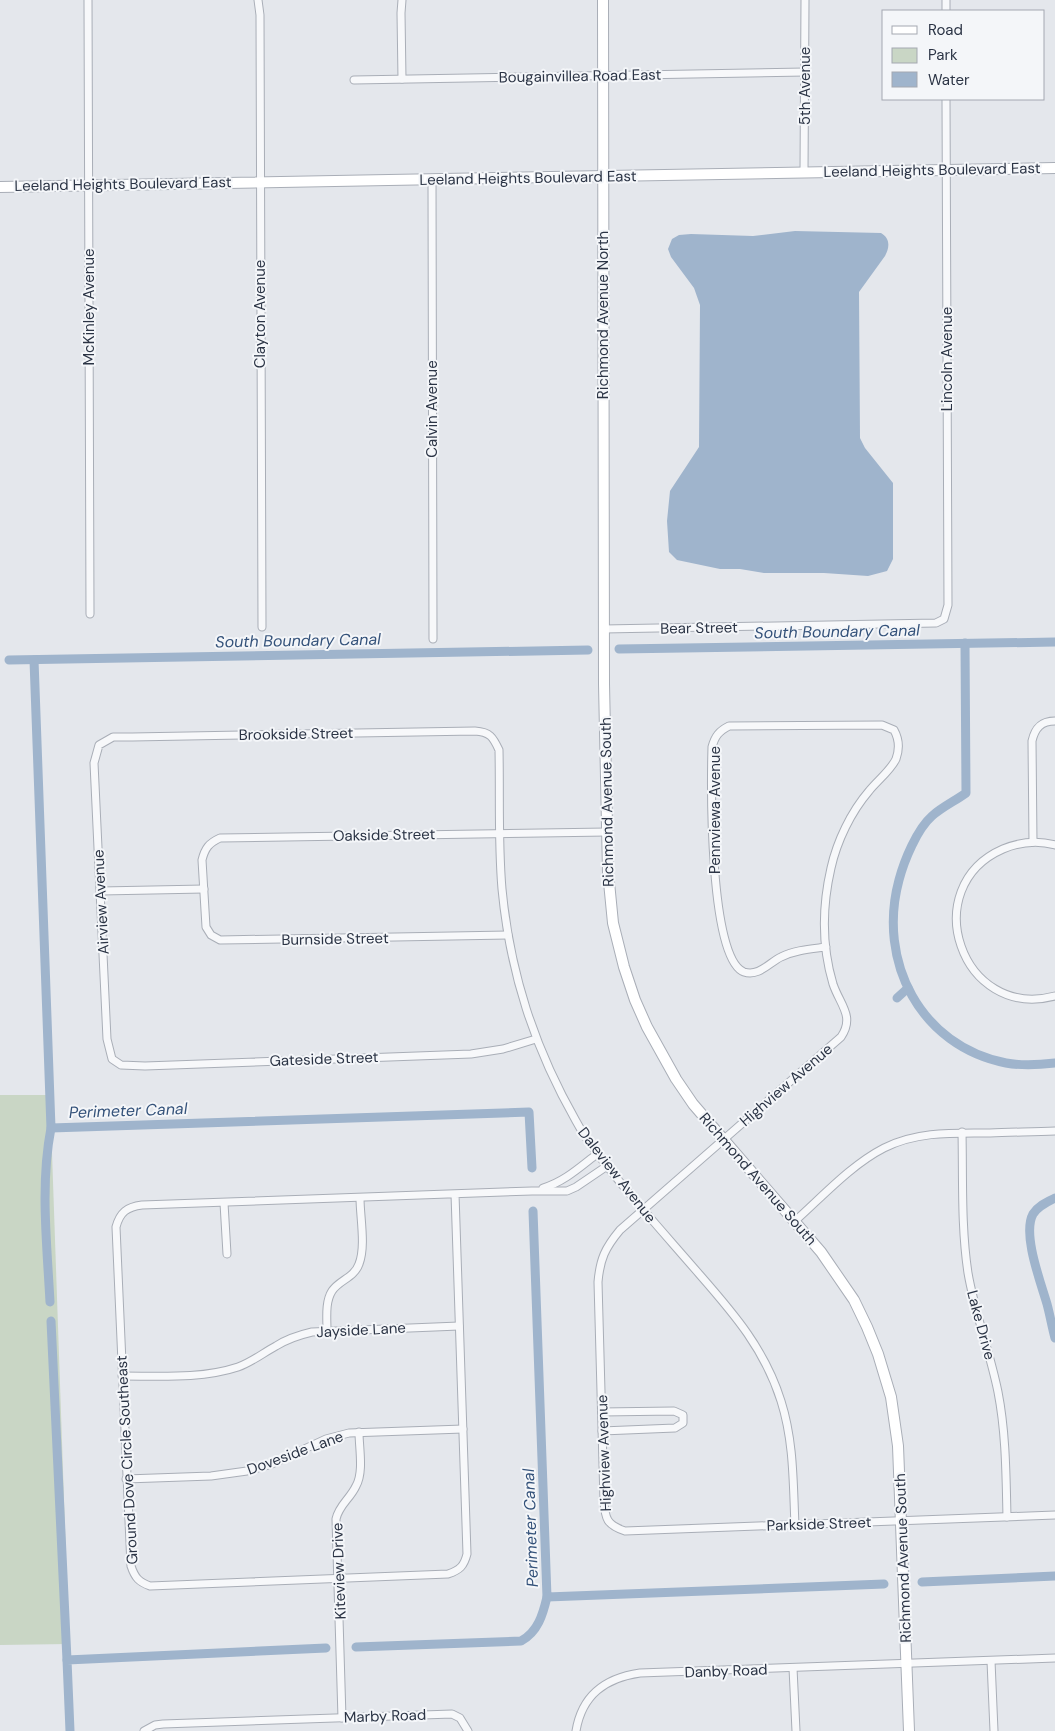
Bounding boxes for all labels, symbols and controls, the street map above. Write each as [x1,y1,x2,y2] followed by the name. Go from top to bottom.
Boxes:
[882,10,1045,100] legend
[928,20,963,40] text: Road
[928,45,958,65] text: Park
[795,47,815,125] street label: 5th Avenue
[499,65,662,87] street label: Bougainvillea Road East
[928,70,970,90] text: Water
[823,158,1041,182] street label: Leeland Heights Boulevard East
[419,166,637,190] street label: Leeland Heights Boulevard East
[14,172,232,196] street label: Leeland Heights Boulevard East
[593,231,613,399] street label: Richmond Avenue North
[79,248,99,366] street label: McKinley Avenue
[250,260,270,368] street label: Clayton Avenue
[937,307,957,411] street label: Lincoln Avenue
[422,360,442,458] street label: Calvin Avenue
[660,617,738,639] street label: Bear Street
[754,620,920,643] water label: South Boundary Canal
[215,629,381,652] water label: South Boundary Canal
[596,717,618,887] street label: Richmond Avenue South
[238,723,354,745] street label: Brookside Street
[705,746,725,874] street label: Pennviewa Avenue
[333,824,436,846] street label: Oakside Street
[88,849,114,955] street label: Airview Avenue
[281,928,389,950] street label: Burnside Street
[735,1039,837,1131] street label: Highview Avenue
[269,1047,379,1071] street label: Gateside Street
[68,1098,188,1123] water label: Perimeter Canal
[695,1108,821,1250] street label: Richmond Avenue South
[573,1123,661,1227] street label: Daleview Avenue
[962,1288,1000,1362] street label: Lake Drive
[316,1318,406,1342] street label: Jayside Lane
[112,1355,142,1565] street label: Ground Dove Circle Southeast
[592,1394,616,1512] street label: Highview Avenue
[244,1426,346,1480] street label: Doveside Lane
[518,1468,543,1588] water label: Perimeter Canal
[890,1473,916,1643] street label: Richmond Avenue South
[766,1512,872,1536] street label: Parkside Street
[327,1522,351,1620] street label: Kiteview Drive
[684,1660,768,1682] street label: Danby Road
[343,1705,427,1727] street label: Marby Road

